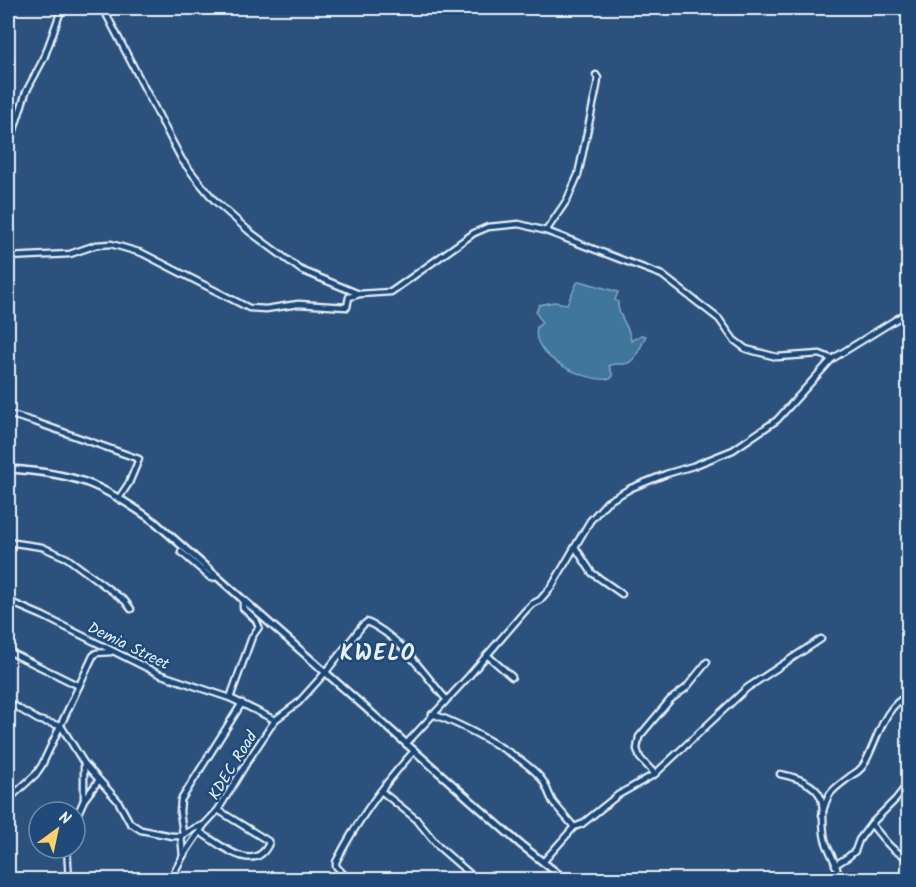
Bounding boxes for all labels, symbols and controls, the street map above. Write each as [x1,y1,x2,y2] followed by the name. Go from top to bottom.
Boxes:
[83,616,174,677] street label: Demia Street
[340,637,416,672] district label: KWELO
[202,726,265,805] street label: KDEC Road
[27,800,87,860] north arrow
[53,805,75,832] text: N

